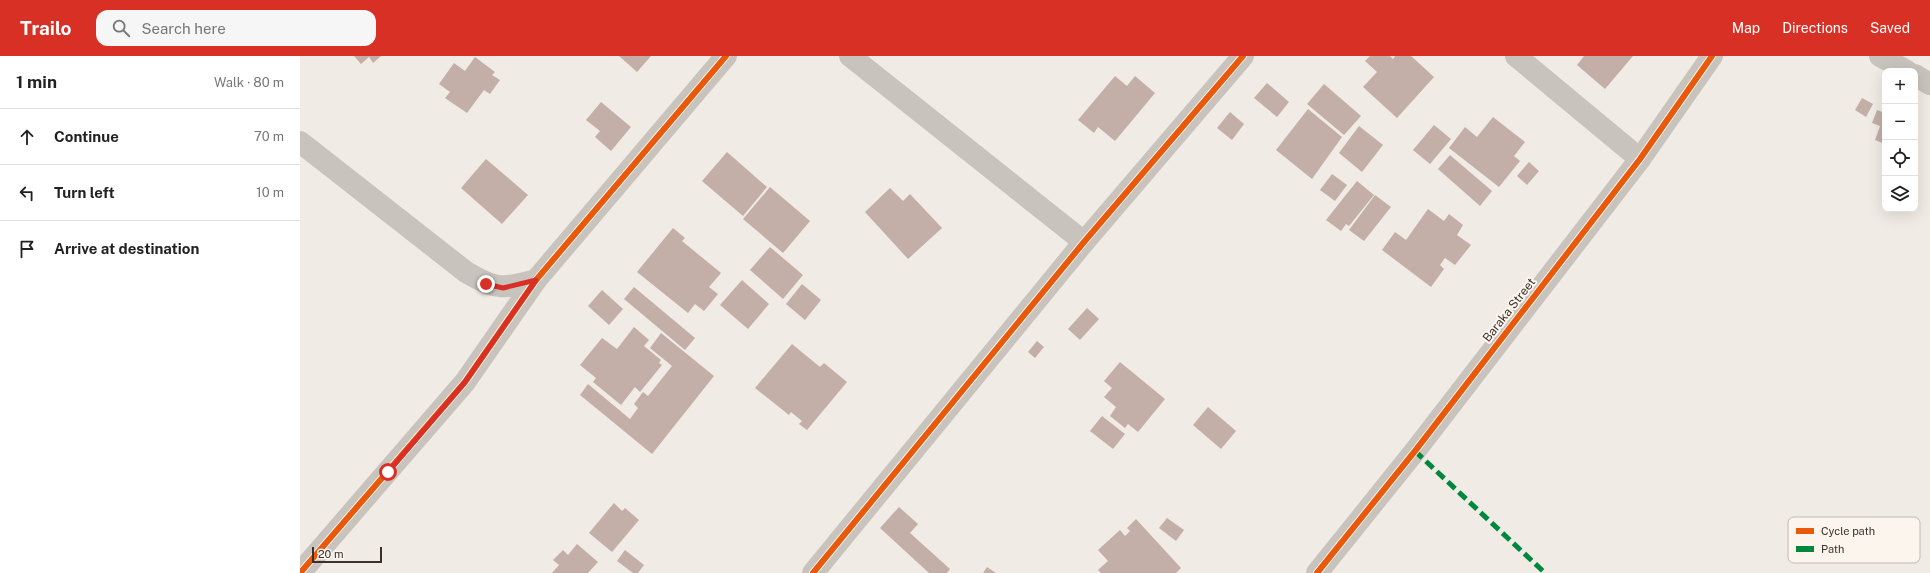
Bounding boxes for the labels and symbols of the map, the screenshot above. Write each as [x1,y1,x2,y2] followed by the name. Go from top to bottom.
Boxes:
[477,275,495,293] route end
[1480,275,1538,345] street label: Baraka Street
[379,463,397,481] route start
[1788,517,1920,563] legend
[1821,525,1875,537] text: Cycle path
[1821,543,1844,555] text: Path
[312,545,382,564] scale bar

